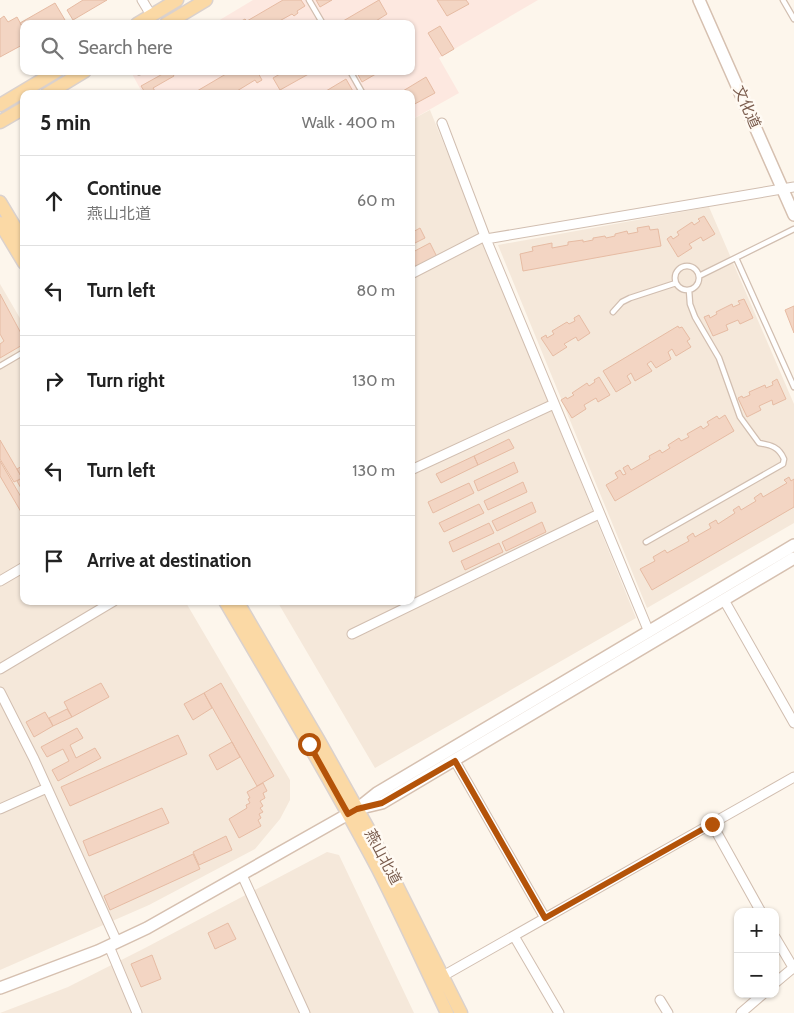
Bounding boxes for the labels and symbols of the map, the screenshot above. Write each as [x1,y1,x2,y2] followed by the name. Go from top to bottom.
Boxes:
[730,83,764,131] street label: 文化道
[298,733,321,756] route start
[701,813,724,836] route end
[361,826,405,888] street label: 燕山北道

